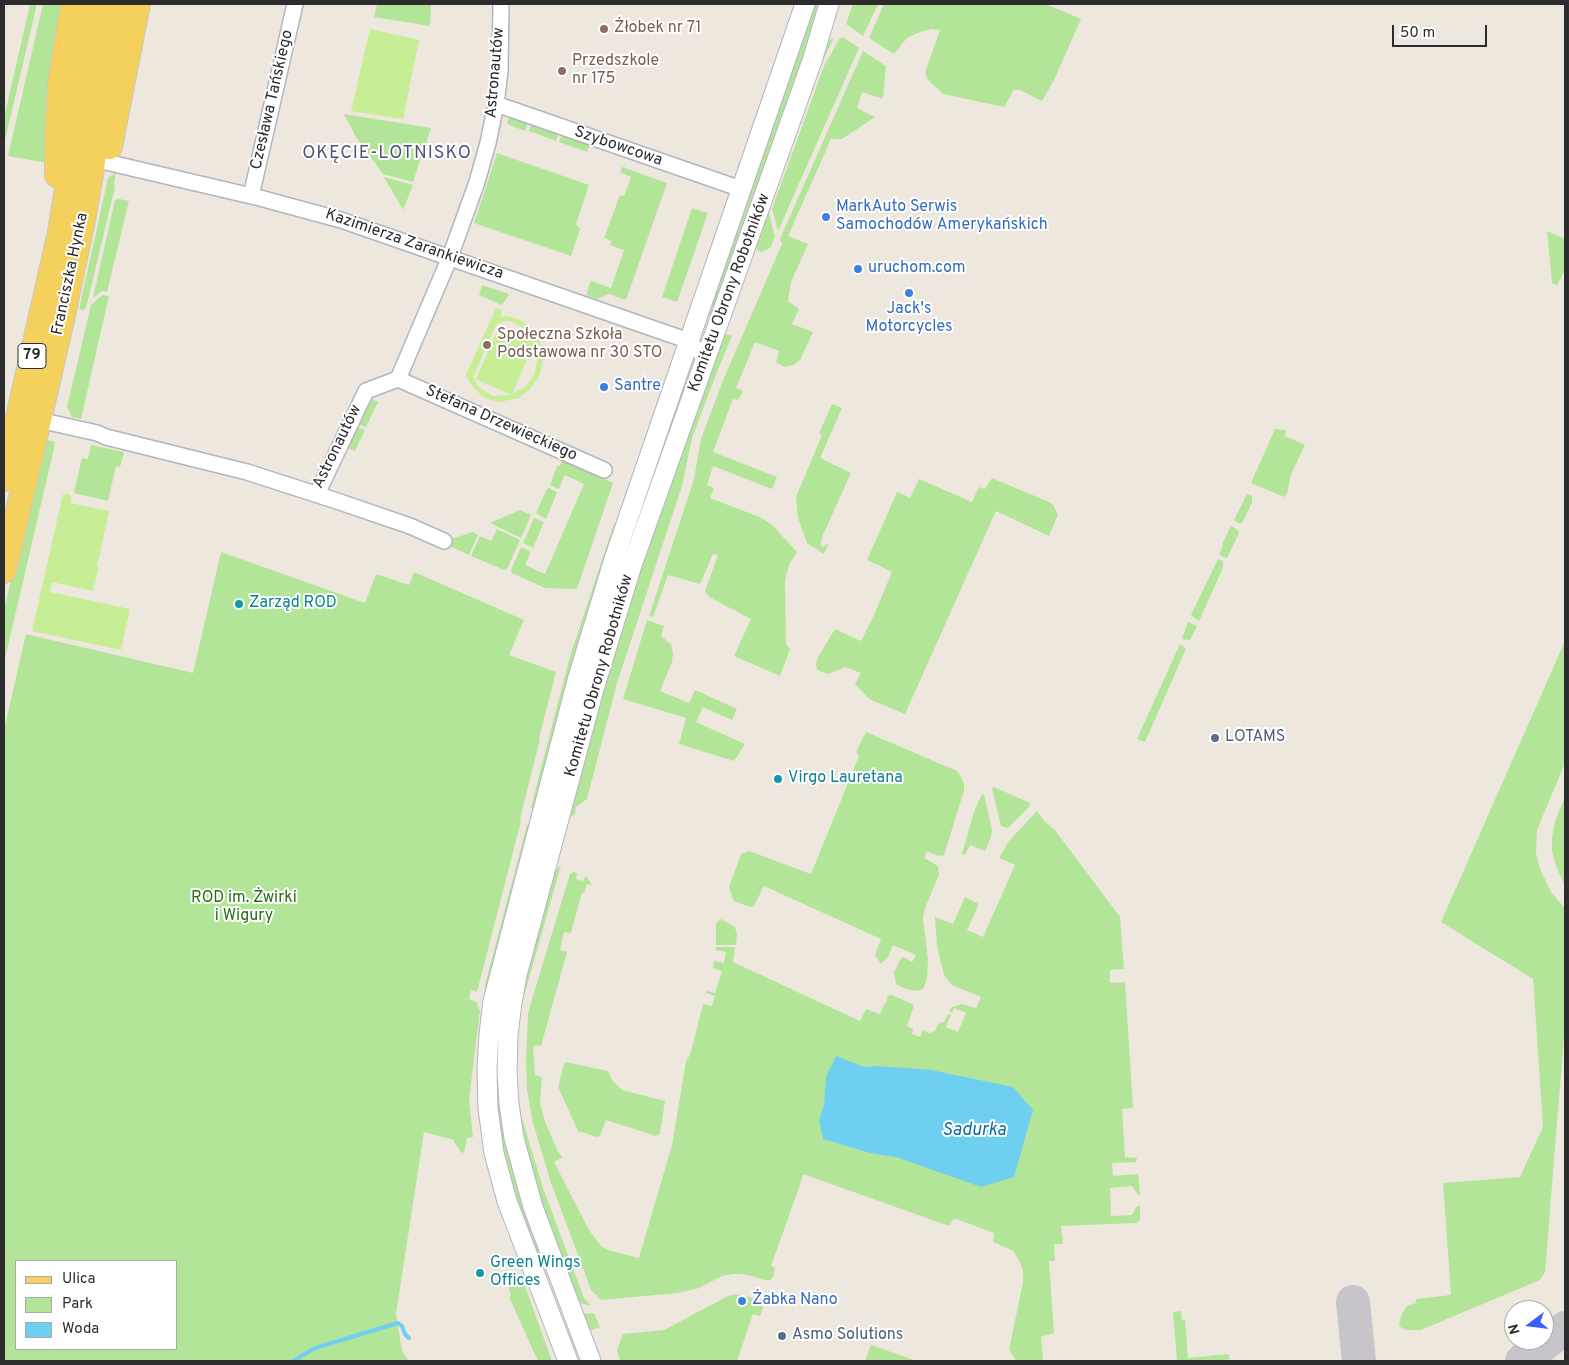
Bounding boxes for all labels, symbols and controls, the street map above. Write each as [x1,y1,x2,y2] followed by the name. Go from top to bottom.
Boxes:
[1394,15,1489,47] scale bar
[614,19,701,39] place label: Żłobek nr 71
[598,23,610,35] marker: Żłobek nr 71
[1400,24,1435,43] text: 50 m
[482,27,510,119] street label: Astronautów
[248,28,298,172] street label: Czesława Tańskiego
[572,52,659,90] place label: Przedszkole nr 175
[556,65,568,77] marker: Przedszkole nr 175
[571,123,665,171] street label: Szybowcowa
[300,143,474,165] district label: OKĘCIE-LOTNISKO
[685,191,775,395] street label: Komitetu Obrony Robotników
[836,198,1048,236] place label: MarkAuto Serwis Samochodów Amerykańskich
[322,205,506,285] street label: Kazimierza Zarankiewicza
[49,211,93,337] street label: Franciszka Hynka
[820,211,832,223] marker: MarkAuto Serwis Samochodów Amerykańskich
[868,259,965,279] place label: uruchom.com
[852,263,864,275] marker: uruchom.com
[903,287,915,299] marker: Jack's Motorcycles
[866,300,952,338] place label: Jack's Motorcycles
[497,326,663,364] place label: Społeczna Szkoła Podstawowa nr 30 STO
[481,339,493,351] marker: Społeczna Szkoła Podstawowa nr 30 STO
[18,344,46,368] road number: 79
[614,377,661,397] place label: Santre
[598,381,610,393] marker: Santre
[422,382,580,466] street label: Stefana Drzewieckiego
[309,402,367,492] street label: Astronautów
[562,572,638,780] street label: Komitetu Obrony Robotników
[249,594,337,614] place label: Zarząd ROD
[233,598,245,610] marker: Zarząd ROD
[1225,728,1285,748] place label: LOTAMS
[1209,732,1221,744] marker: LOTAMS
[788,769,903,789] place label: Virgo Lauretana
[772,773,784,785] marker: Virgo Lauretana
[191,889,297,927] park label: ROD im. Żwirki i Wigury
[942,1120,1006,1142] water label: Sadurka
[490,1254,581,1292] place label: Green Wings Offices
[15,1260,178,1350] legend
[474,1267,486,1279] marker: Green Wings Offices
[62,1270,95,1289] text: Ulica
[752,1291,838,1311] place label: Żabka Nano
[62,1295,93,1314] text: Park
[736,1295,748,1307] marker: Żabka Nano
[1504,1300,1554,1350] north arrow
[62,1320,99,1339] text: Woda
[1505,1322,1525,1336] text: N
[792,1326,903,1346] place label: Asmo Solutions
[776,1330,788,1342] marker: Asmo Solutions

